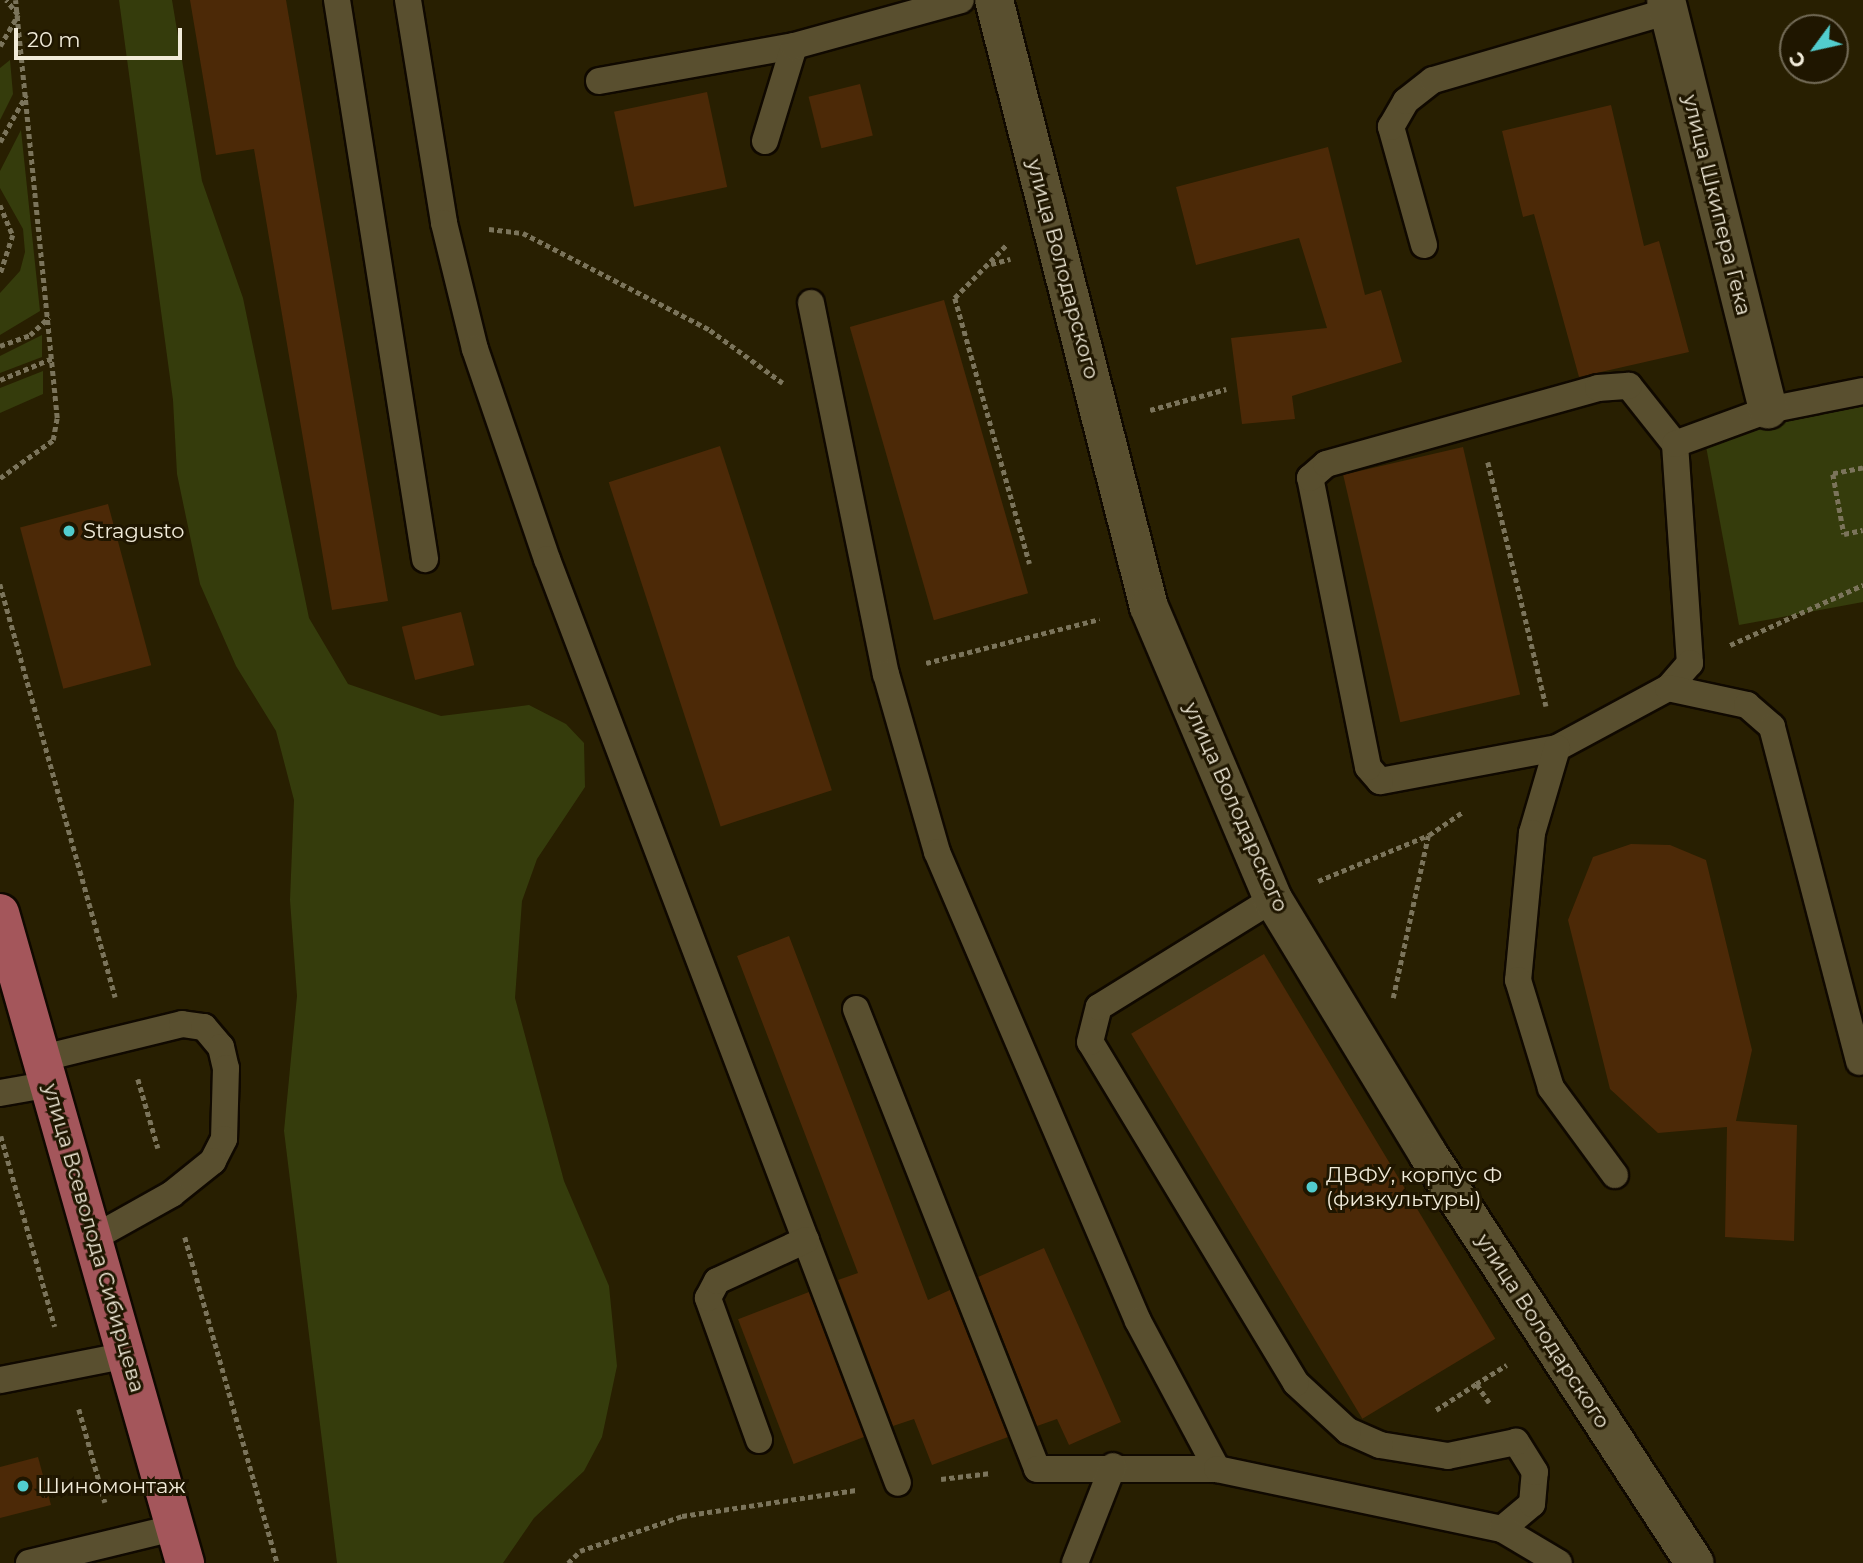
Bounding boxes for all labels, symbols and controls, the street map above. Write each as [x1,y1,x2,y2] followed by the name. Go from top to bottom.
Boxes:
[18,14,186,58] scale bar
[1779,14,1849,84] north arrow
[27,27,81,52] text: 20 m
[1784,48,1811,72] text: С
[1677,92,1757,318] street label: улица Шкипера Гека
[1021,156,1105,382] street label: улица Володарского
[83,518,184,544] place label: Stragusto
[61,523,77,539] marker: Stragusto
[1178,698,1294,916] street label: улица Володарского
[38,1081,150,1395] street label: улица Всеволода Сибирцева
[1326,1162,1502,1212] place label: ДВФУ, корпус Ф (физкультуры)
[1304,1179,1320,1195] marker: ДВФУ, корпус Ф (физкультуры)
[1471,1229,1615,1433] street label: улица Володарского
[37,1473,186,1499] place label: Шиномонтаж
[15,1478,31,1494] marker: Шиномонтаж

